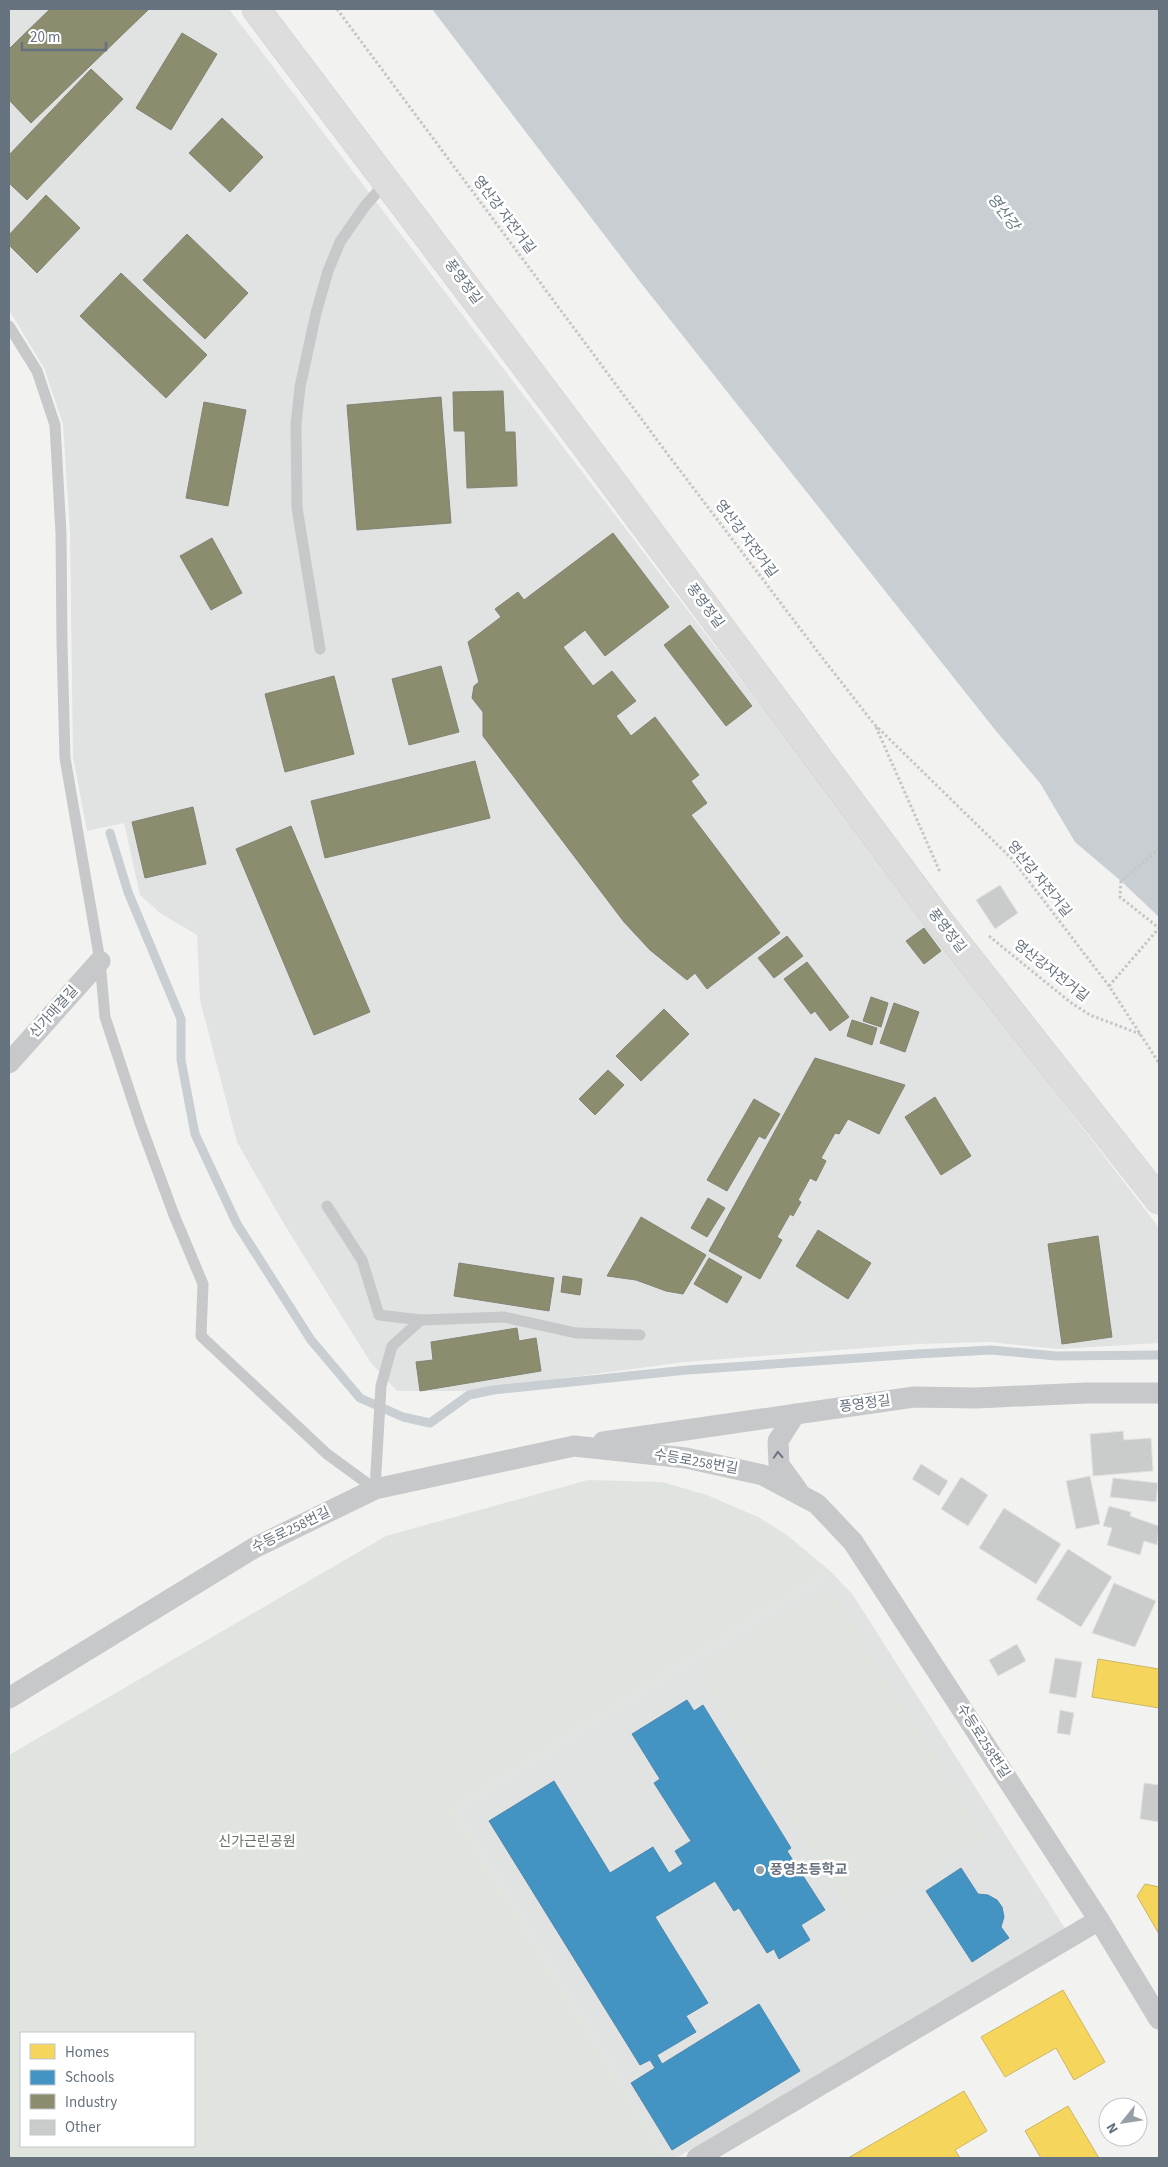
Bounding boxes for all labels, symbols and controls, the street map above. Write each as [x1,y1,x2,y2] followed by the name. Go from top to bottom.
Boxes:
[22,20,106,52] scale bar
[30,27,60,48] text: 20 m
[468,172,540,258] street label: 영산강 자전거길
[982,189,1025,237] water label: 영산강
[440,255,486,309] street label: 풍영정길
[710,496,782,582] street label: 영산강 자전거길
[682,579,728,633] street label: 풍영정길
[1002,837,1076,921] street label: 영산강 자전거길
[923,905,971,957] street label: 풍영정길
[1009,935,1093,1007] street label: 영산강자전거길
[25,981,83,1043] street label: 신가매결길
[838,1391,892,1417] street label: 풍영정길
[652,1445,740,1479] street label: 수등로258번길
[773,1451,784,1459] one-way arrow
[248,1502,334,1558] street label: 수등로258번길
[951,1700,1015,1782] street label: 수등로258번길
[218,1832,296,1852] park label: 신가근린공원
[770,1860,847,1880] place label: 풍영초등학교
[754,1864,766,1876] marker: 풍영초등학교
[20,2032,195,2147] legend
[65,2042,109,2063] text: Homes
[65,2067,114,2088] text: Schools
[65,2092,117,2113] text: Industry
[1098,2097,1148,2147] north arrow
[65,2117,102,2138] text: Other
[1102,2119,1124,2137] text: N

